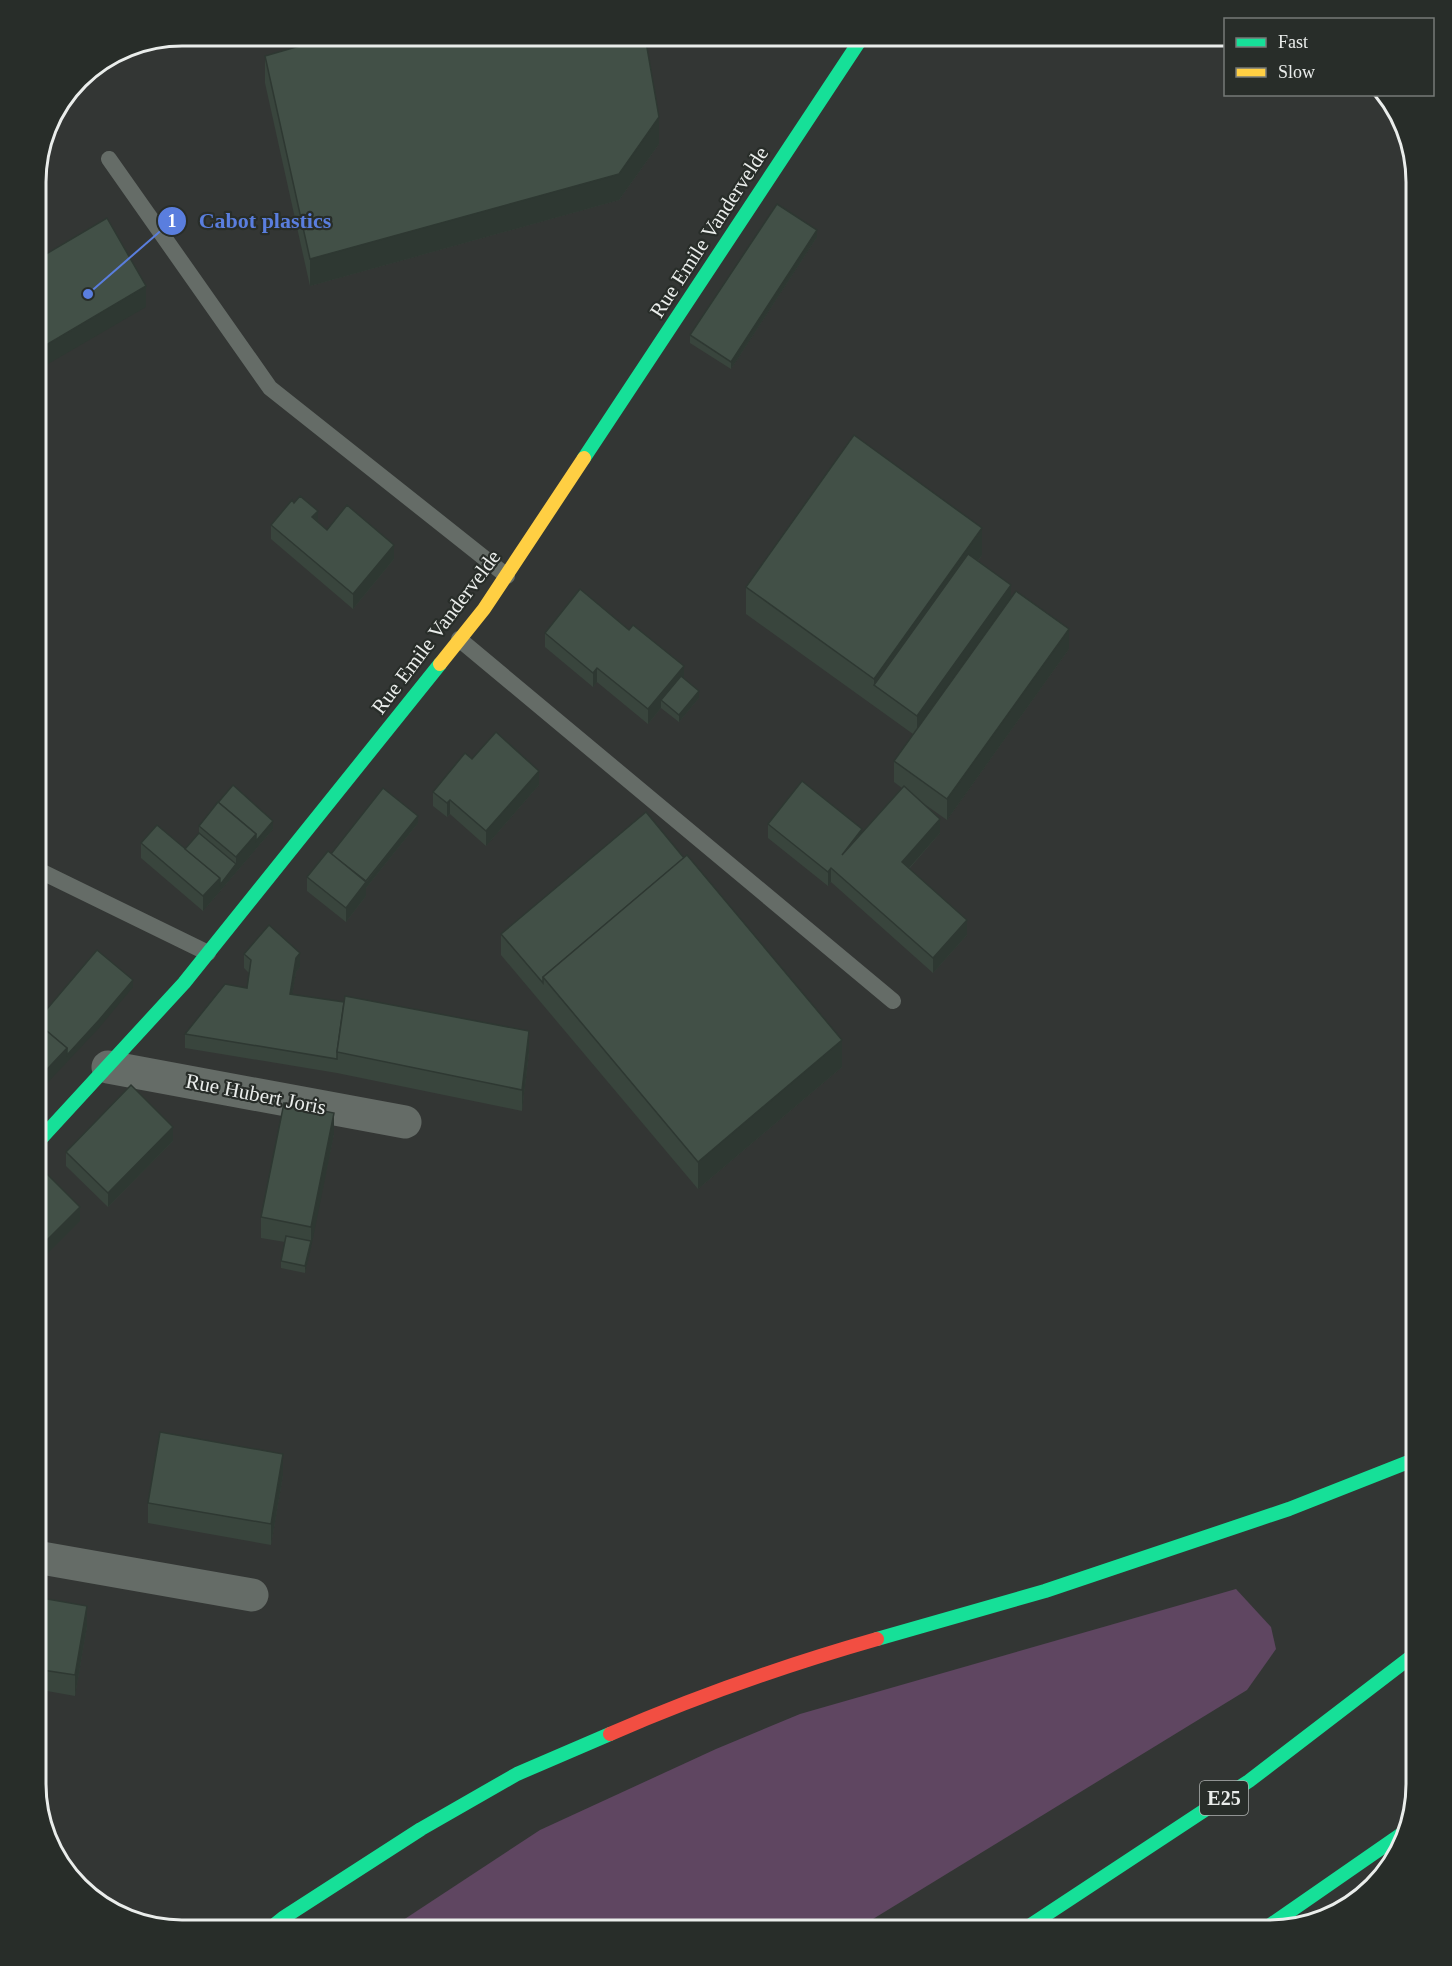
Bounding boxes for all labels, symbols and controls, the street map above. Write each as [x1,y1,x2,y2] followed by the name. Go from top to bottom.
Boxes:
[1224,18,1434,96] legend
[1278,32,1308,52] text: Fast
[1278,62,1315,82] text: Slow
[645,142,773,322] street label: Rue Emile Vandervelde
[157,201,344,241] callout: Cabot plastics
[199,208,332,233] text: Cabot plastics
[168,211,177,231] text: 1
[367,545,505,719] street label: Rue Emile Vandervelde
[184,1069,328,1119] street label: Rue Hubert Joris
[1200,1781,1248,1815] road number: E25

